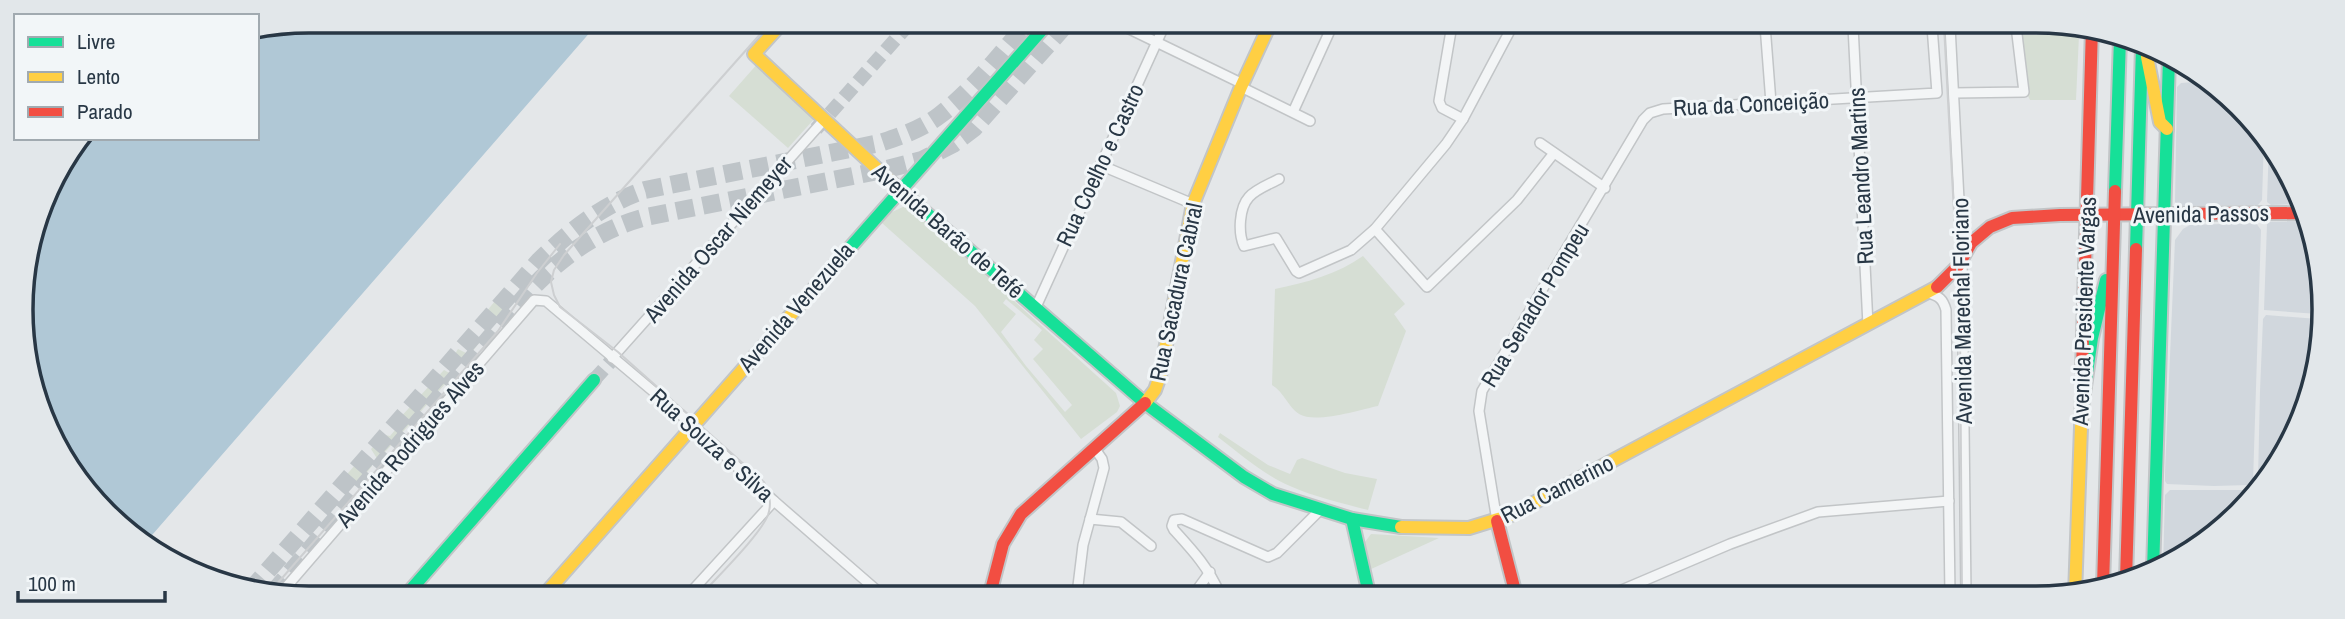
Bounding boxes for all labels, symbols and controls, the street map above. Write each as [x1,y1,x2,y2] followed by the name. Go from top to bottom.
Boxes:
[14,14,259,140] legend
[77,27,115,56] text: Livre
[77,62,120,91] text: Lento
[1048,78,1151,251] street label: Rua Coelho e Castro
[1672,84,1830,123] street label: Rua da Conceição
[1840,87,1881,265] street label: Rua Leandro Martins
[77,97,133,126] text: Parado
[636,148,799,329] street label: Avenida Oscar Niemeyer
[865,156,1031,305] street label: Avenida Barão de Tefé
[2064,196,2103,427] street label: Avenida Presidente Vargas
[2132,197,2269,230] street label: Avenida Passos
[1944,198,1979,425] street label: Avenida Marechal Floriano
[1141,200,1210,384] street label: Rua Sacadura Cabral
[1473,217,1596,393] street label: Rua Senador Pompeu
[730,235,861,379] street label: Avenida Venezuela
[328,354,491,534] street label: Avenida Rodrigues Alves
[644,381,781,509] street label: Rua Souza e Silva
[1495,447,1618,530] street label: Rua Camerino
[18,560,164,604] scale bar
[28,569,76,598] text: 100 m

